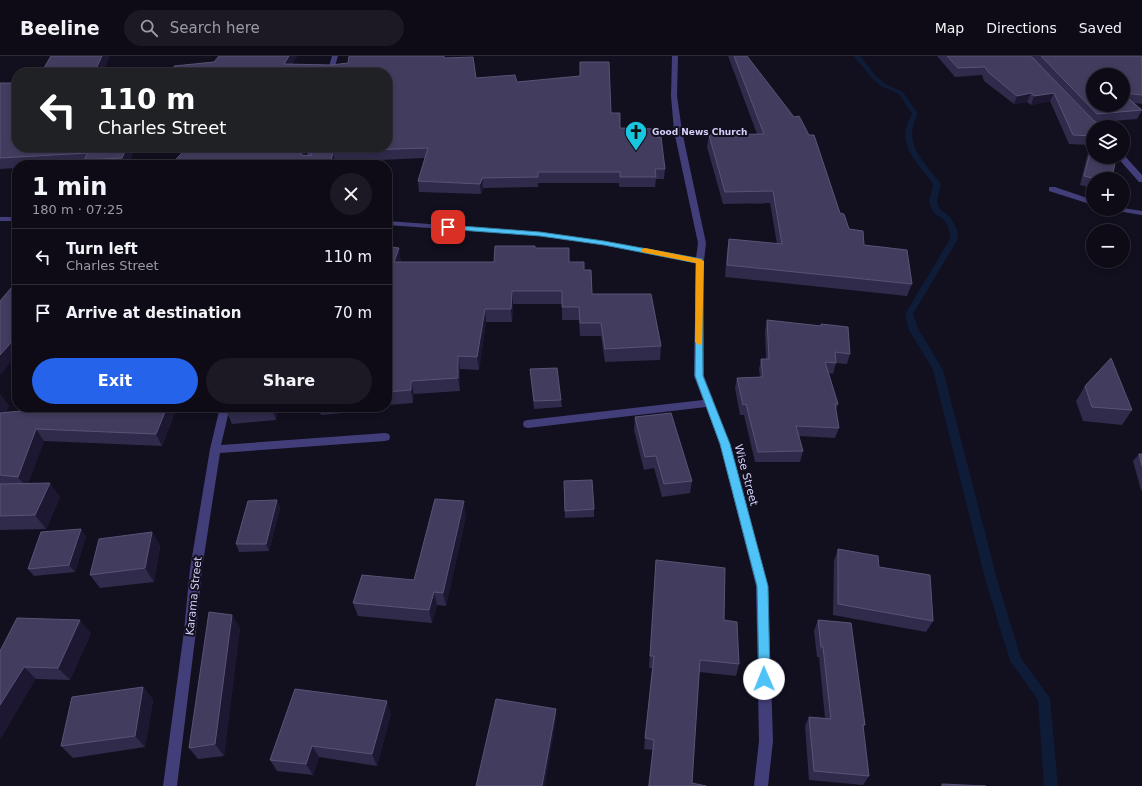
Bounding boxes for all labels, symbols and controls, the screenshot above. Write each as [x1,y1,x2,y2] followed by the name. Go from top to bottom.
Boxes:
[124,10,404,46] search box
[20,17,100,39] text: Beeline
[138,17,160,39] icon: search
[170,19,260,37] text: Search here
[935,20,964,36] text: Map
[986,20,1057,36] text: Directions
[1079,20,1122,36] text: Saved
[1086,68,1130,268] map controls
[1086,68,1130,112] button: search
[98,83,195,116] text: 110 m
[32,84,84,136] icon: left
[98,117,226,138] text: Charles Street
[623,119,649,152] church icon: Good News Church
[1086,120,1130,164] button: layers
[652,127,747,137] place label: Good News Church
[1086,172,1130,216] button: +
[32,173,107,201] text: 1 min
[330,173,372,215] button: close
[32,202,123,217] text: 180 m · 07:25
[431,210,465,244] pin
[437,216,459,238] icon: arrive
[1086,224,1130,268] button: −
[66,240,138,258] text: Turn left
[32,246,54,268] icon: left
[324,248,372,266] text: 110 m
[66,258,159,273] text: Charles Street
[32,302,54,324] icon: arrive
[66,304,241,322] text: Arrive at destination
[334,304,372,322] text: 70 m
[32,358,198,404] button: Exit
[206,358,372,404] button: Share
[732,443,761,508] street label: Wise Street
[183,555,205,636] street label: Karama Street
[743,658,785,700] position arrow

